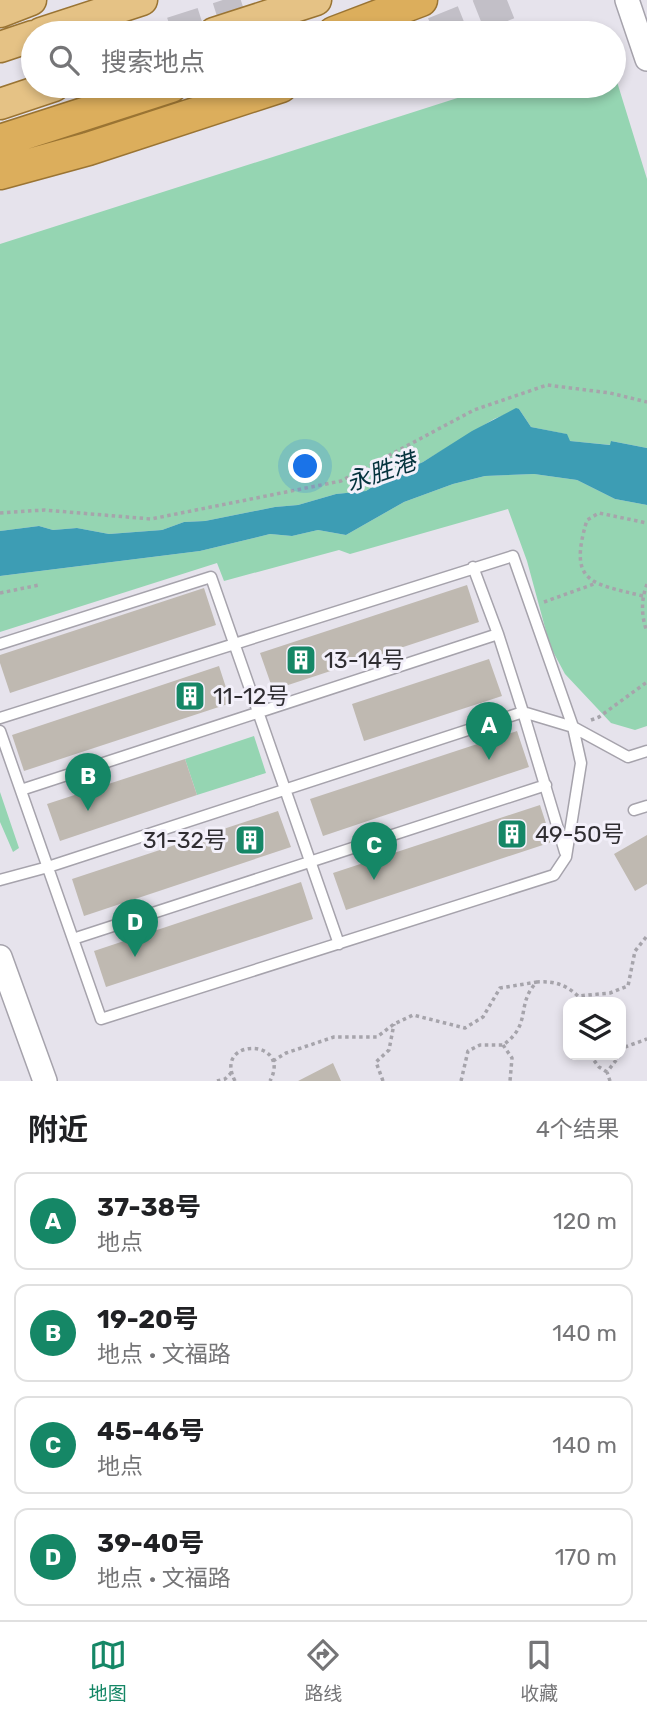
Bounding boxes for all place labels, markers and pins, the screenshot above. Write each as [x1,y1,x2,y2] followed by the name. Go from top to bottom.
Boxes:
[284,643,318,677] building icon: 13-14号
[324,646,405,674] place label: 13-14号
[173,679,207,713] building icon: 11-12号
[213,682,289,710] place label: 11-12号
[466,702,512,760] pin: A
[65,753,111,811] pin: B
[495,817,529,851] building icon: 49-50号
[535,820,625,848] place label: 49-50号
[351,822,397,880] pin: C
[233,823,267,857] building icon: 31-32号
[143,826,227,854] place label: 31-32号
[112,899,158,957] pin: D

